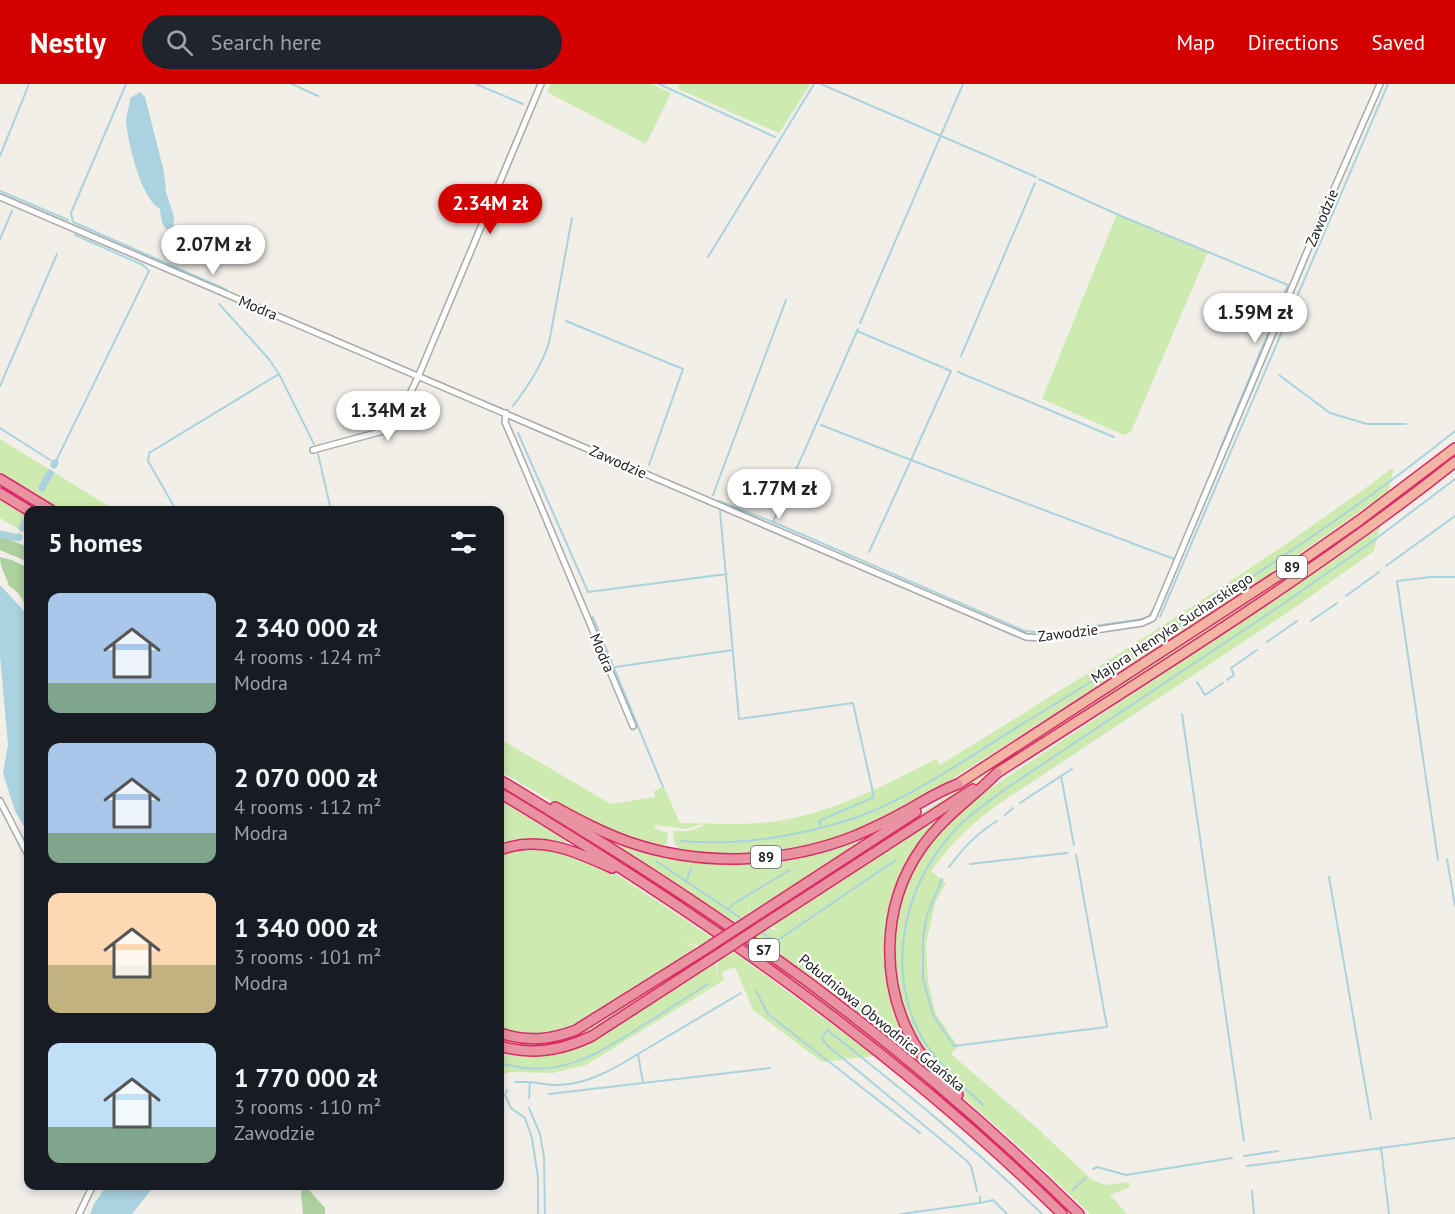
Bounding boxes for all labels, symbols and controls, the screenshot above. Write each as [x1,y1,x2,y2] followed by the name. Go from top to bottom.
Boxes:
[142,15,562,69] search box
[30,24,106,61] text: Nestly
[163,26,196,59] icon: search
[211,28,322,56] text: Search here
[1176,29,1215,56] text: Map
[1248,29,1339,56] text: Directions
[1372,29,1425,56] text: Saved
[428,184,552,235] pin: 2.34M zł
[1301,186,1342,249] street label: Zawodzie
[452,190,528,216] text: 2.34M zł
[151,225,275,276] pin: 2.07M zł
[175,231,251,257] text: 2.07M zł
[236,291,281,324] street label: Modra
[1193,293,1317,344] pin: 1.59M zł
[1217,299,1293,325] text: 1.59M zł
[326,391,450,442] pin: 1.34M zł
[350,397,426,423] text: 1.34M zł
[587,441,650,483] street label: Zawodzie
[717,469,841,520] pin: 1.77M zł
[741,475,817,501] text: 1.77M zł
[48,526,143,559] text: 5 homes
[447,526,480,559] icon: filters
[1277,556,1307,578] road number: 89
[1087,568,1256,687] street label: Majora Henryka Sucharskiego
[234,611,377,644] text: 2 340 000 zł
[96,617,168,689] icon: home
[1037,619,1099,646] street label: Zawodzie
[586,630,619,675] street label: Modra
[234,644,381,670] text: 4 rooms · 124 m²
[234,670,288,696] text: Modra
[234,761,377,794] text: 2 070 000 zł
[96,767,168,839] icon: home
[234,794,381,820] text: 4 rooms · 112 m²
[234,820,288,846] text: Modra
[751,846,781,868] road number: 89
[234,911,377,944] text: 1 340 000 zł
[96,917,168,989] icon: home
[749,939,779,961] road number: S7
[234,944,381,970] text: 3 rooms · 101 m²
[795,950,969,1096] street label: Południowa Obwodnica Gdańska
[234,970,288,996] text: Modra
[234,1061,377,1094] text: 1 770 000 zł
[96,1067,168,1139] icon: home
[234,1094,381,1120] text: 3 rooms · 110 m²
[234,1120,315,1146] text: Zawodzie

